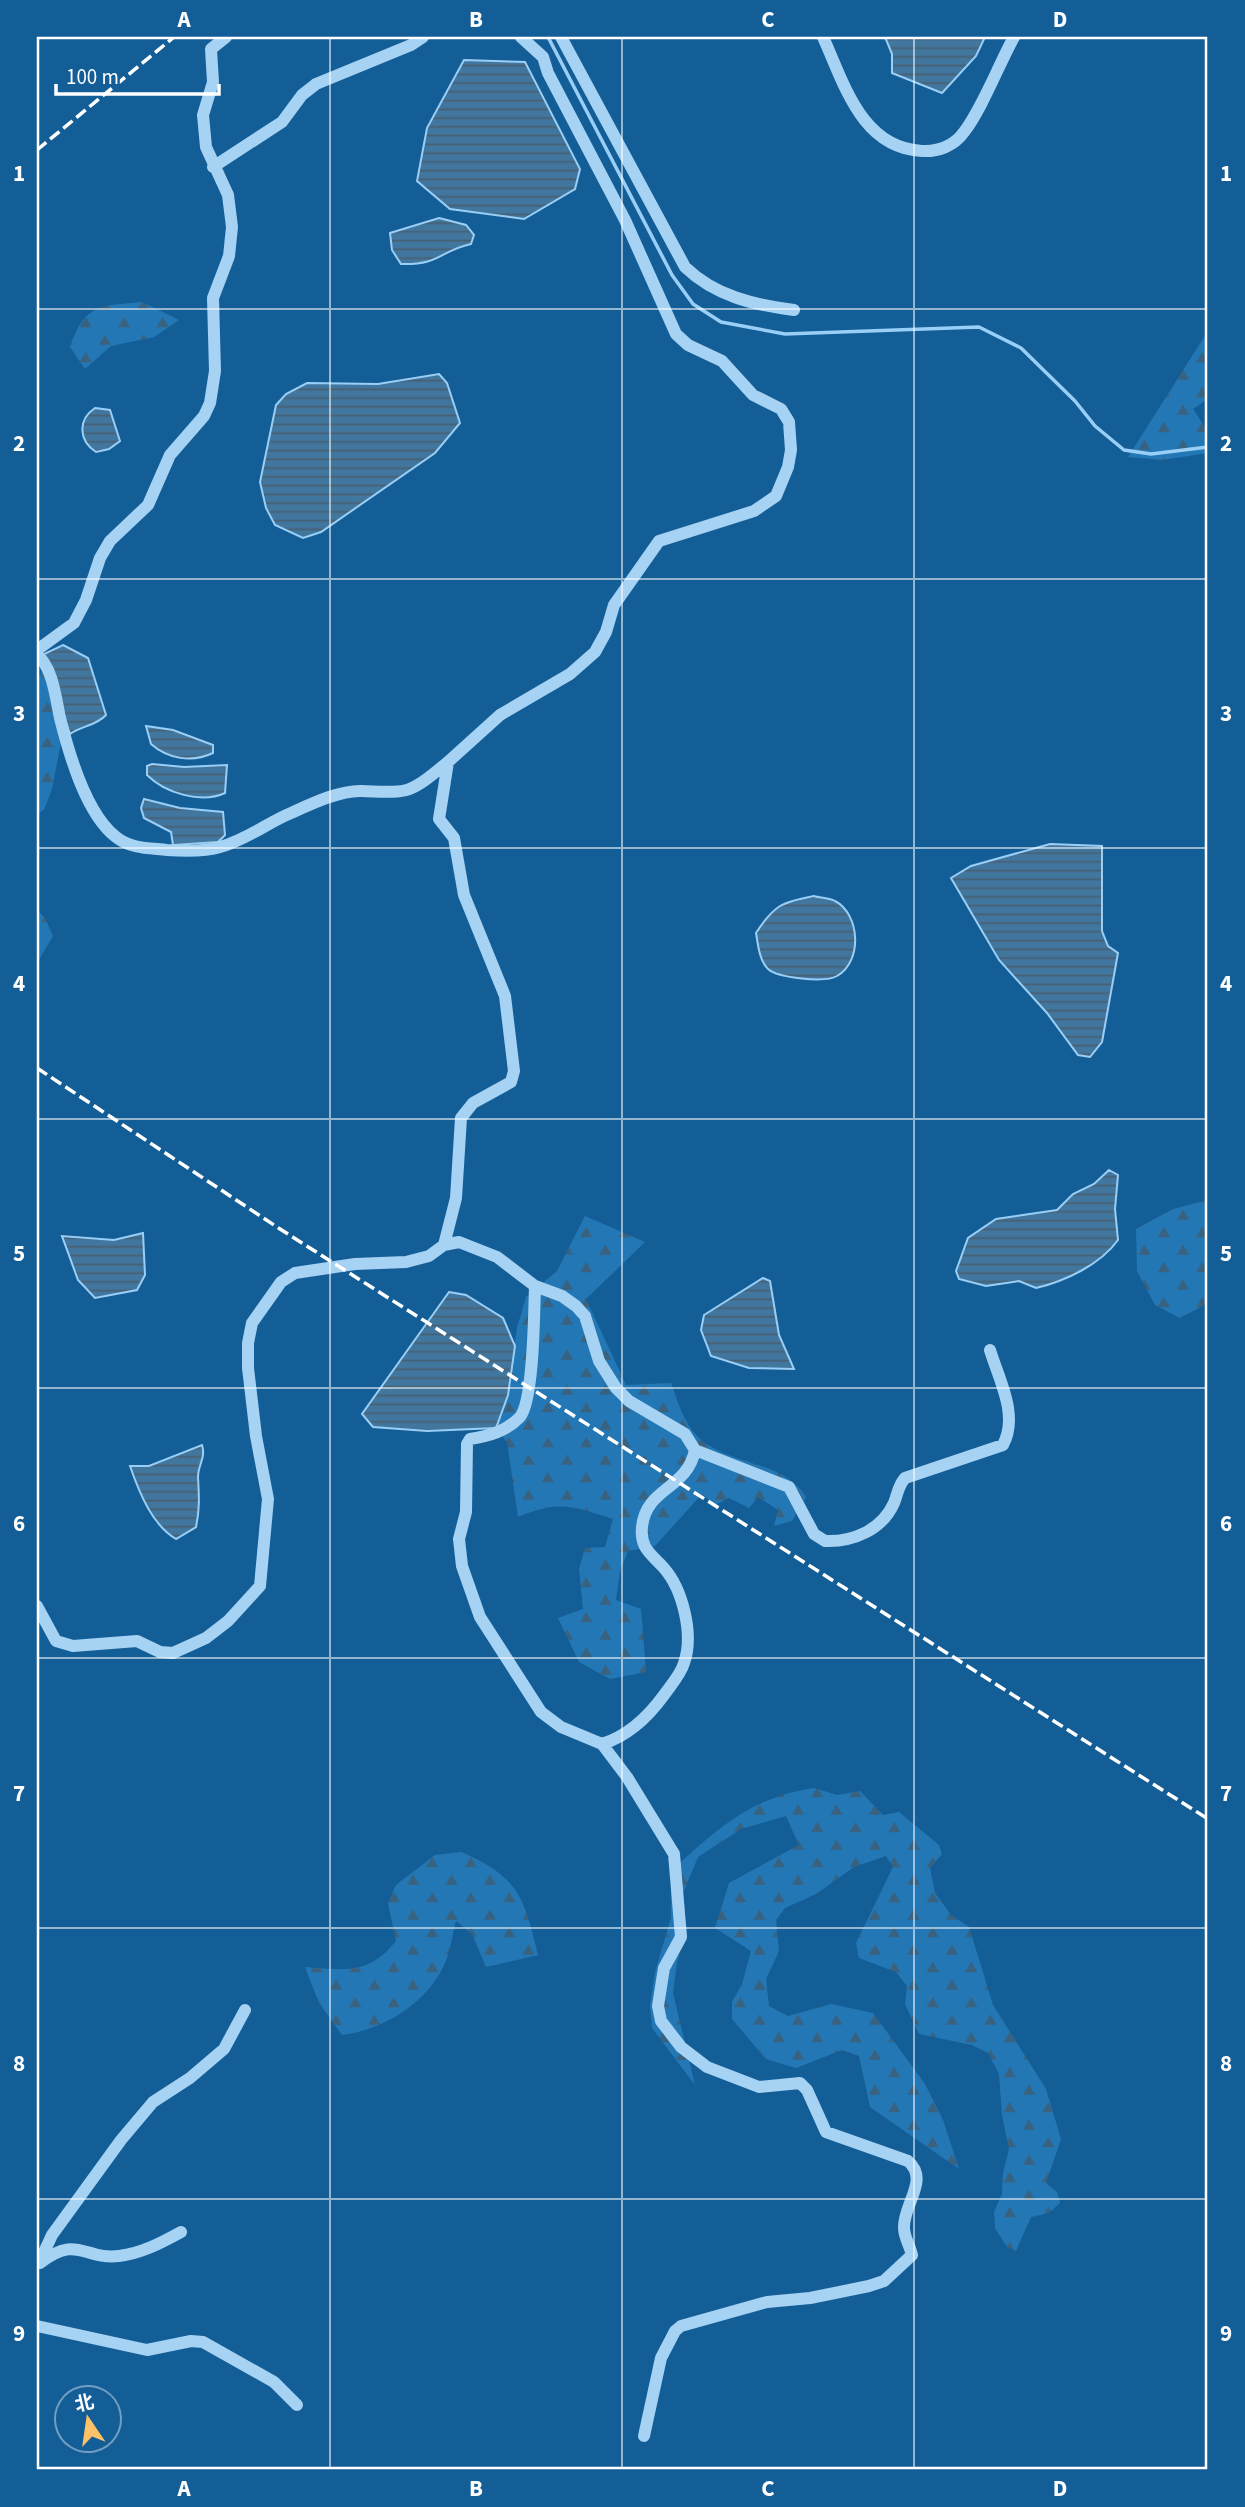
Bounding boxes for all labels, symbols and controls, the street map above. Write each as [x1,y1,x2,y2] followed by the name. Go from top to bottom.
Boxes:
[176,3,191,36] text: A
[469,3,483,36] text: B
[761,3,775,36] text: C
[1053,3,1067,36] text: D
[56,52,219,96] scale bar
[66,62,119,92] text: 100 m
[13,157,25,190] text: 1
[1220,157,1232,190] text: 1
[13,427,25,460] text: 2
[1220,427,1232,460] text: 2
[13,697,25,730] text: 3
[1220,697,1232,730] text: 3
[13,967,25,1000] text: 4
[1220,967,1232,1000] text: 4
[13,1237,25,1270] text: 5
[1220,1237,1232,1270] text: 5
[13,1507,25,1540] text: 6
[1220,1507,1232,1540] text: 6
[13,1777,25,1810] text: 7
[1220,1777,1232,1810] text: 7
[13,2047,25,2080] text: 8
[1220,2047,1232,2080] text: 8
[13,2317,25,2350] text: 9
[1220,2317,1232,2350] text: 9
[52,2384,122,2454] north arrow
[72,2389,97,2419] text: 北
[176,2472,191,2505] text: A
[469,2472,483,2505] text: B
[761,2472,775,2505] text: C
[1053,2472,1067,2505] text: D

